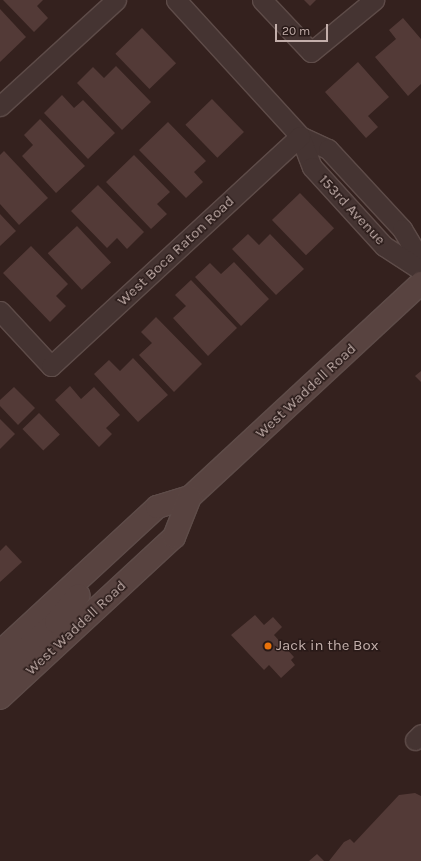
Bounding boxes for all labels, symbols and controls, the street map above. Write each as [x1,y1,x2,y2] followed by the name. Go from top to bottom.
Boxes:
[277,16,330,42] scale bar
[282,24,310,38] text: 20 m
[315,171,389,249] street label: 153rd Avenue
[114,192,238,310] street label: West Boca Raton Road
[252,340,360,442] street label: West Waddell Road
[22,577,130,679] street label: West Waddell Road
[276,637,378,655] place label: Jack in the Box
[263,641,273,651] marker: Jack in the Box

